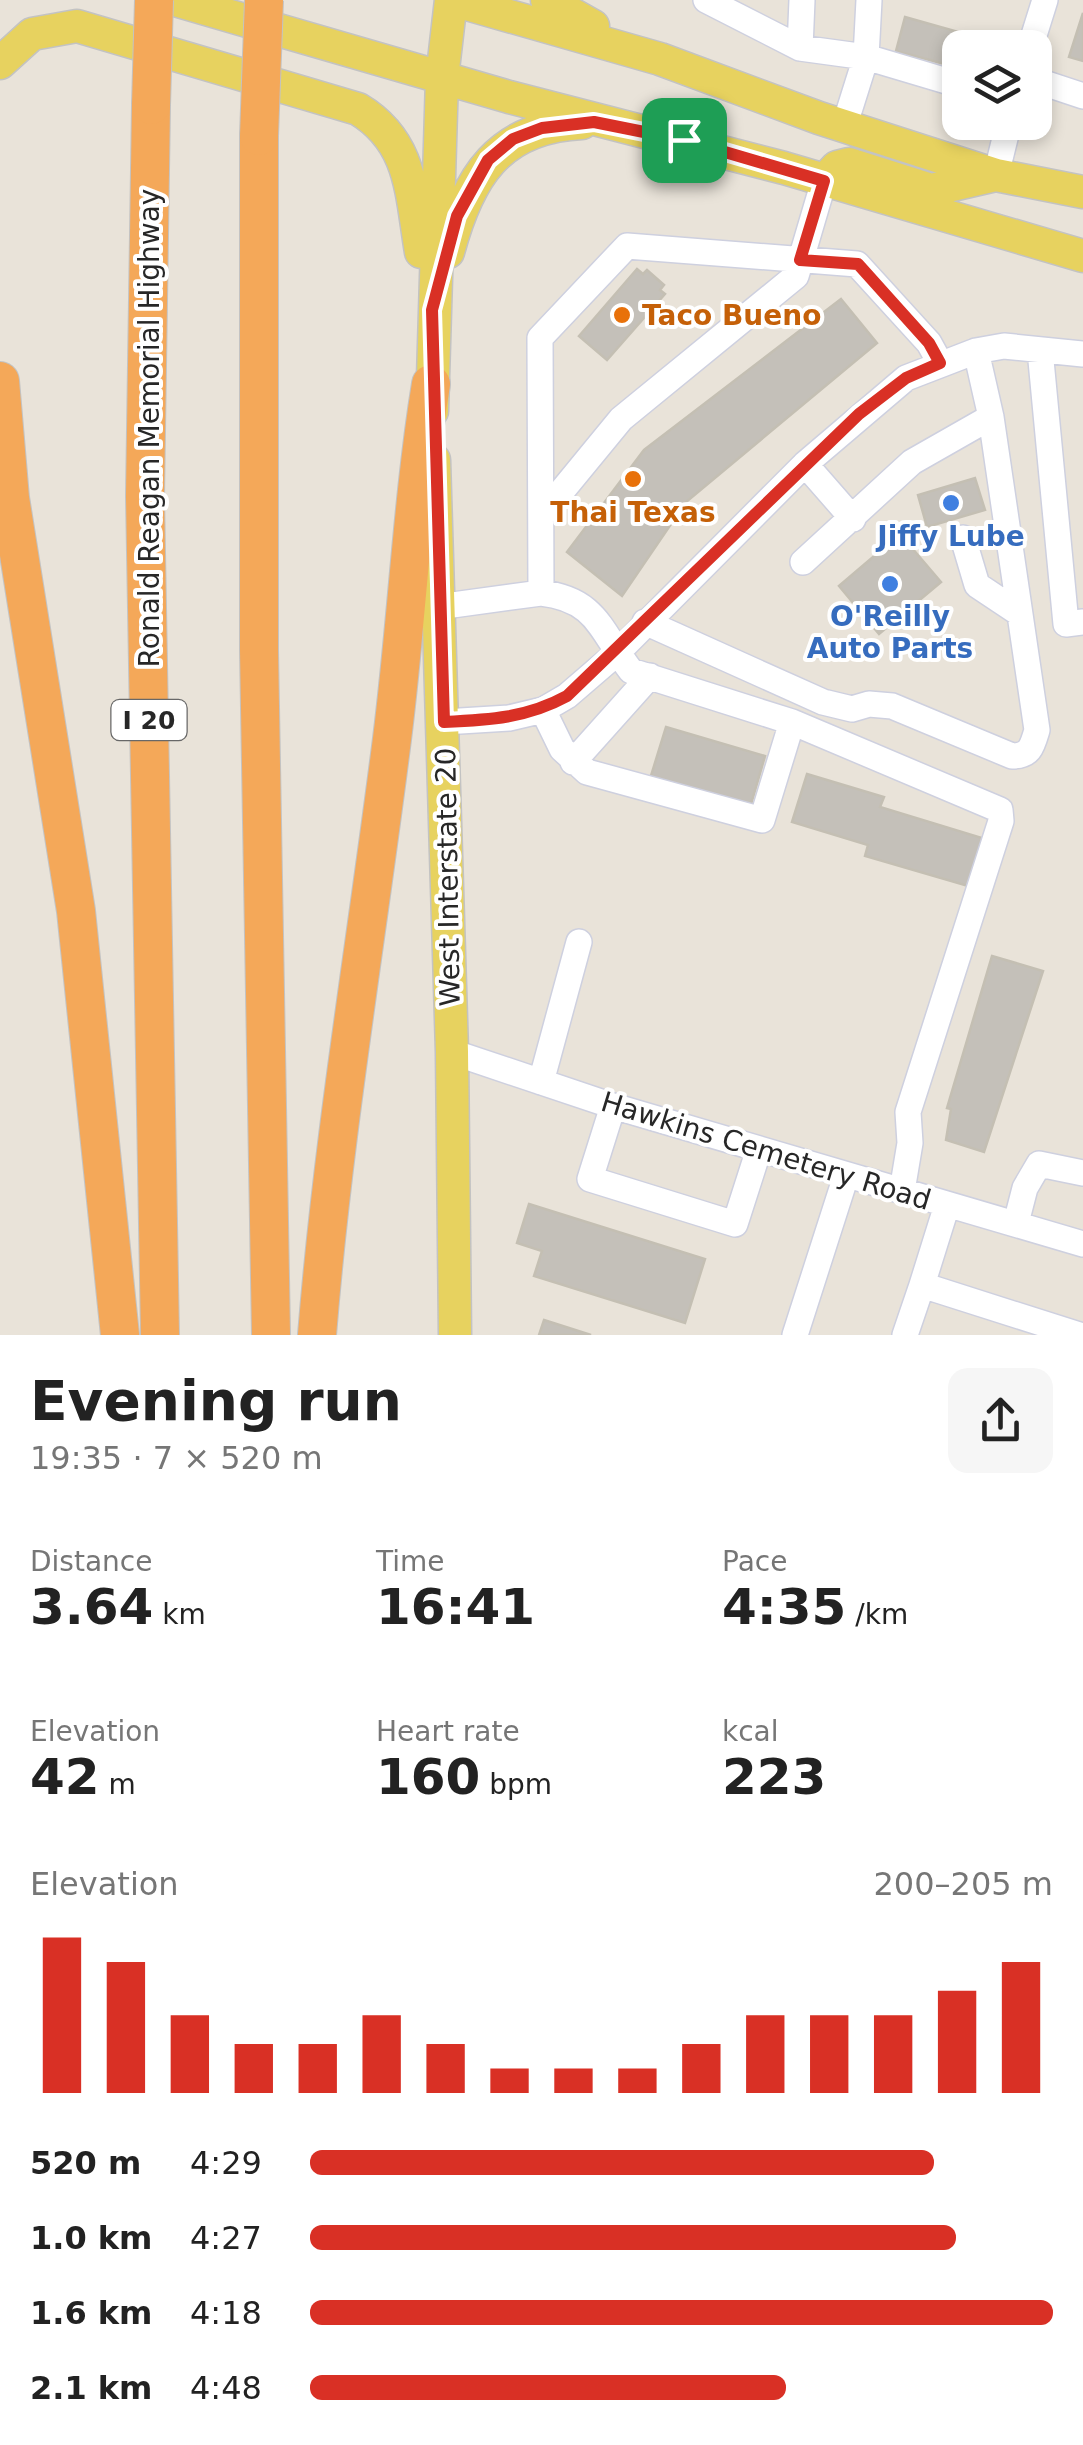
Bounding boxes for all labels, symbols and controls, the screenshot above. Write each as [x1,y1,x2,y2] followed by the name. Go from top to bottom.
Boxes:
[942,30,1052,140] map controls
[942,30,1052,140] button: layers
[642,98,727,183] pin
[657,113,712,168] icon: arrive
[133,189,166,667] street label: Ronald Reagan Memorial Highway
[642,299,821,332] place label: Taco Bueno
[611,304,633,326] marker: Taco Bueno
[622,468,644,490] marker: Thai Texas
[940,492,962,514] marker: Jiffy Lube
[550,496,716,529] place label: Thai Texas
[875,520,1025,553] place label: Jiffy Lube
[879,573,901,595] marker: O'Reilly Auto Parts
[807,600,973,665] place label: O'Reilly Auto Parts
[112,700,186,740] road number: I 20
[429,747,467,1007] street label: West Interstate 20
[597,1085,935,1217] street label: Hawkins Cemetery Road
[948,1368,1053,1473] button: share
[30,1369,402,1433] text: Evening run
[30,1439,323,1477] text: 19:35 · 7 × 520 m
[30,1545,152,1578] text: Distance
[376,1545,445,1578] text: Time
[722,1545,787,1578] text: Pace
[30,1578,153,1636] text: 3.64
[376,1578,535,1636] text: 16:41
[722,1578,846,1636] text: 4:35
[153,1598,206,1631] text: km
[846,1598,908,1631] text: /km
[30,1715,160,1748] text: Elevation
[376,1715,520,1748] text: Heart rate
[722,1715,779,1748] text: kcal
[30,1748,100,1806] text: 42
[376,1748,480,1806] text: 160
[722,1748,826,1806] text: 223
[100,1768,136,1801] text: m
[480,1768,552,1801] text: bpm
[30,1865,179,1903] text: Elevation
[874,1865,1053,1903] text: 200–205 m
[30,2144,141,2182] text: 520 m
[190,2144,262,2182] text: 4:29
[30,2219,152,2257] text: 1.0 km
[190,2219,262,2257] text: 4:27
[30,2294,152,2332] text: 1.6 km
[190,2294,262,2332] text: 4:18
[30,2369,152,2407] text: 2.1 km
[190,2369,262,2407] text: 4:48

